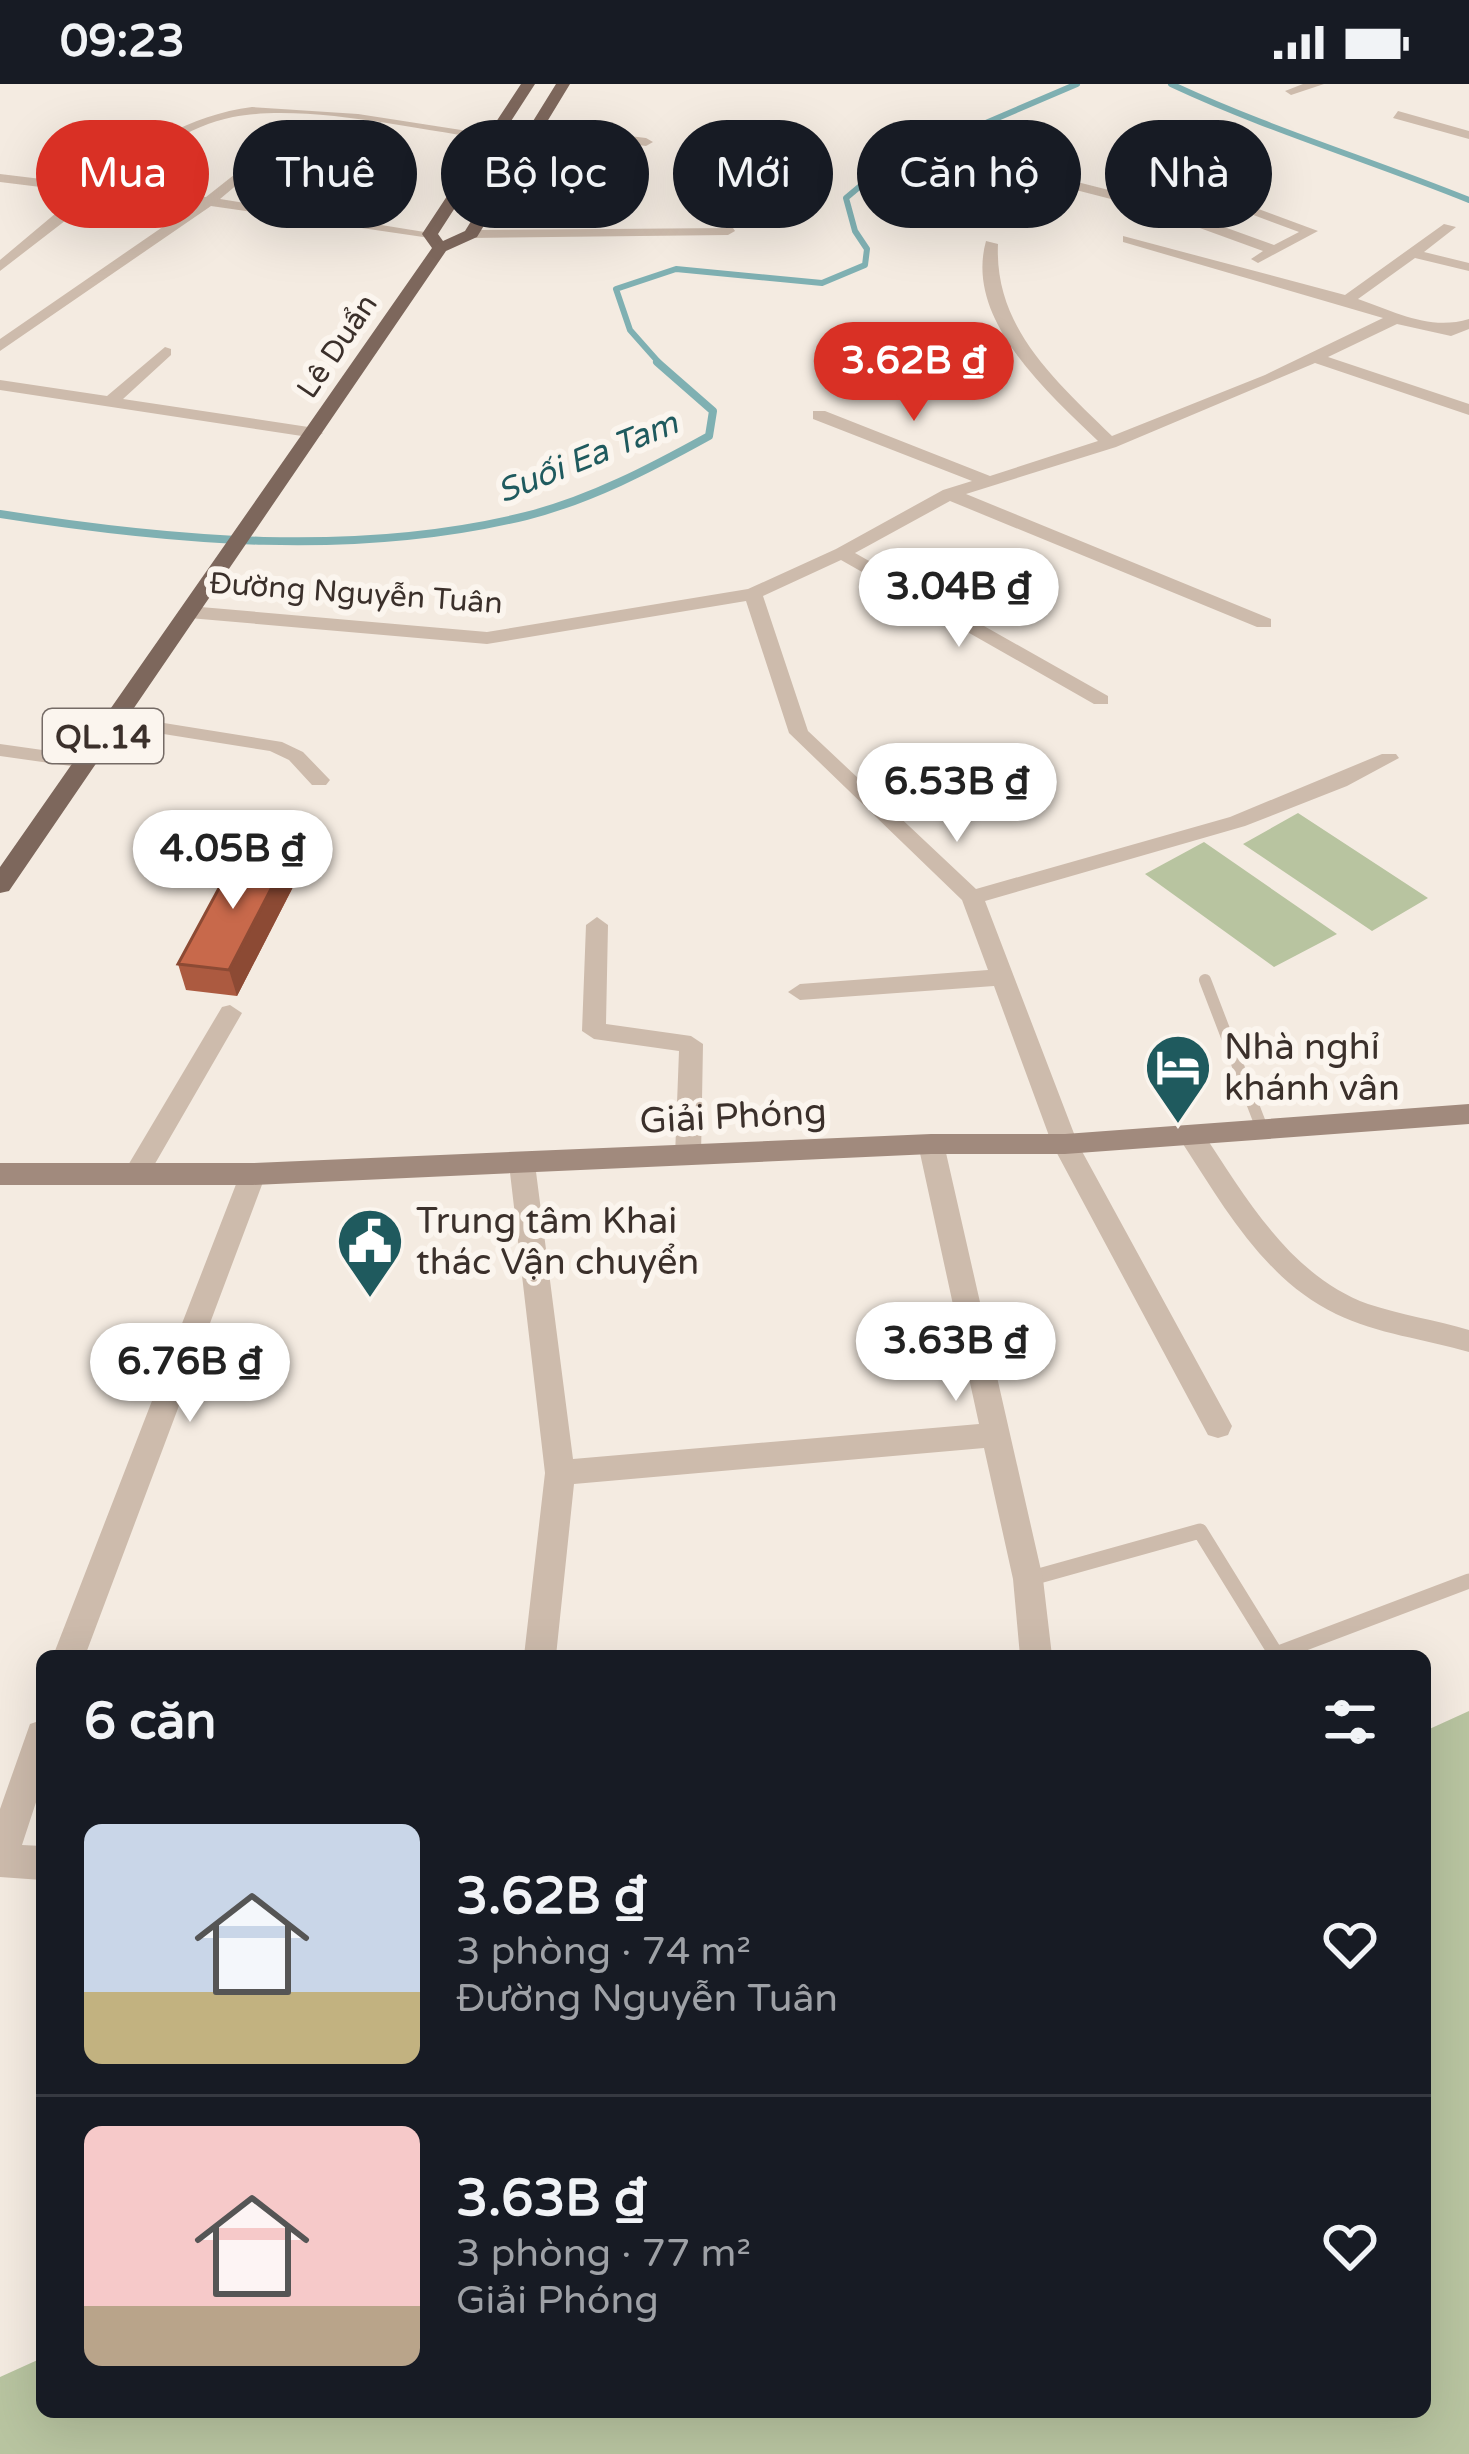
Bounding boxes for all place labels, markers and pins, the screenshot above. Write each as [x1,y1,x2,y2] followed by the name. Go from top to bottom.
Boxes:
[803,322,1025,424] pin: 3.62B ₫
[848,548,1070,650] pin: 3.04B ₫
[846,743,1068,845] pin: 6.53B ₫
[122,810,344,912] pin: 4.05B ₫
[1224,1026,1400,1110] place label: Nhà nghỉ khánh vân
[1143,1032,1213,1126] hotel icon: Nhà nghỉ khánh vân
[416,1200,699,1284] place label: Trung tâm Khai thác Vận chuyển
[335,1206,405,1300] public building icon: Trung tâm Khai thác Vận chuyển
[845,1302,1067,1404] pin: 3.63B ₫
[79,1323,301,1425] pin: 6.76B ₫

